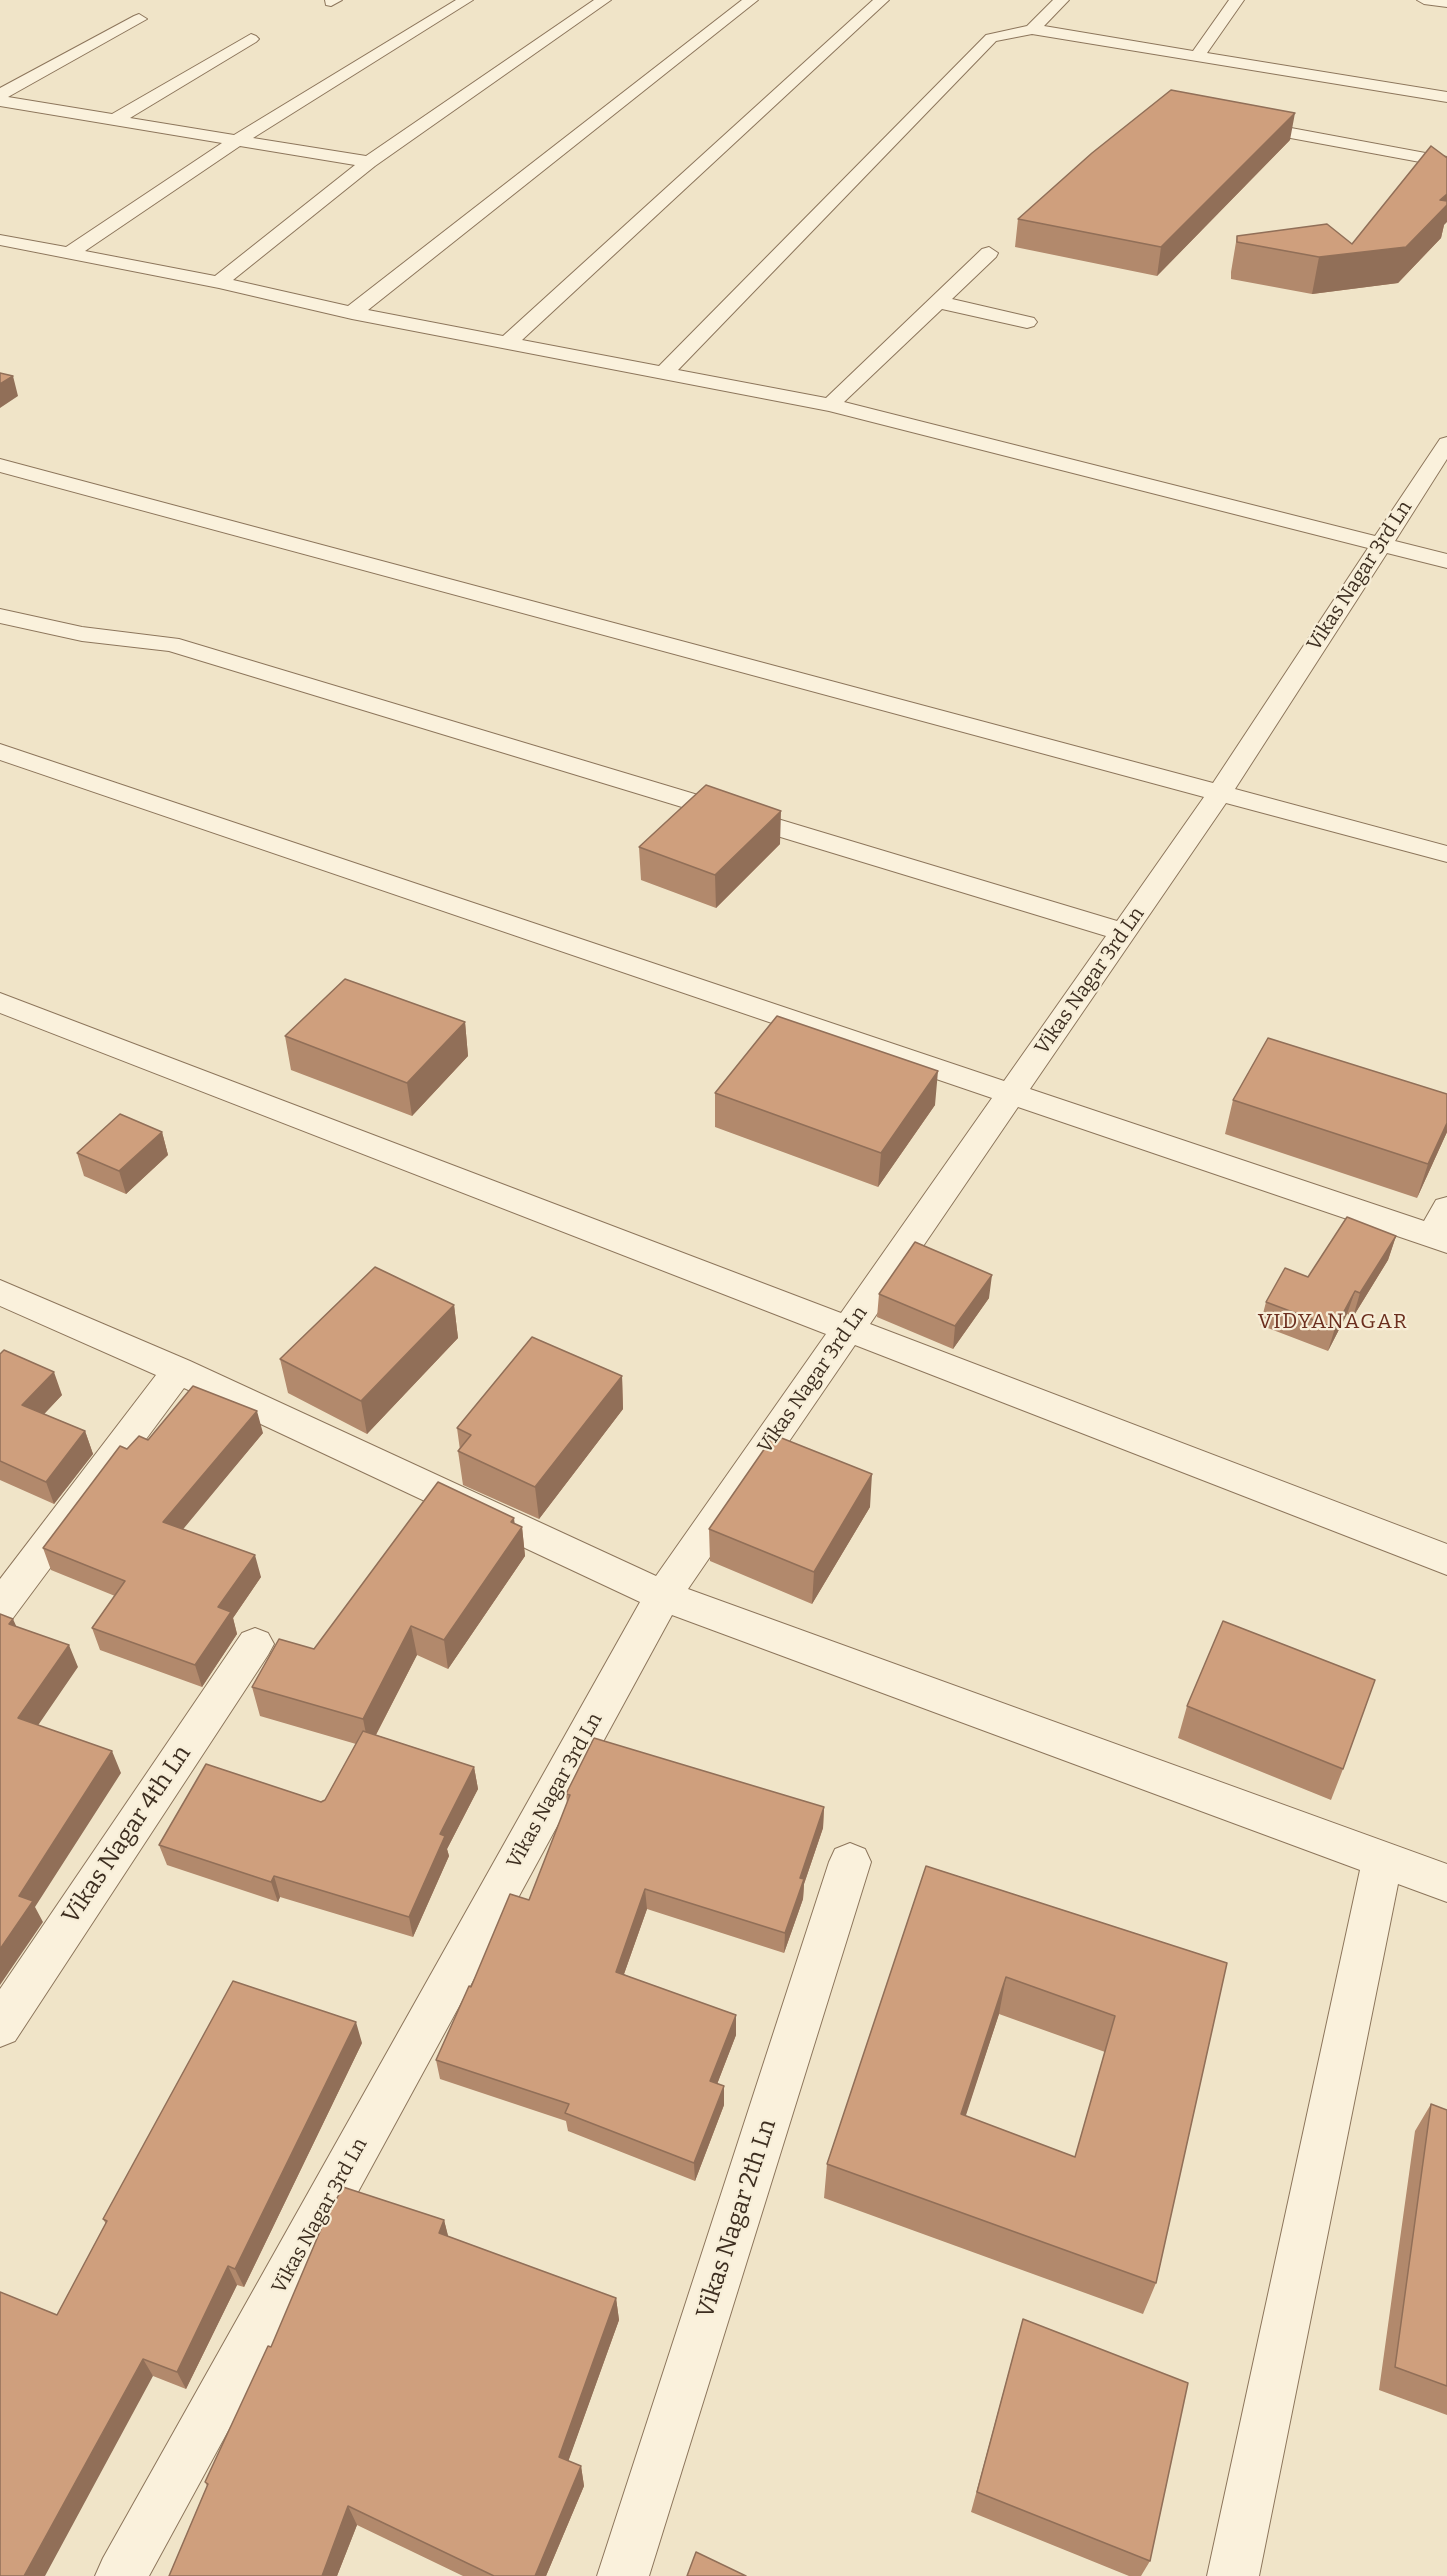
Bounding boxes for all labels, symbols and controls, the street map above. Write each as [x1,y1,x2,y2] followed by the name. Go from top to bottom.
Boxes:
[1303,497,1417,655] street label: Vikas Nagar 3rd Ln
[1030,903,1150,1059] street label: Vikas Nagar 3rd Ln
[753,1302,873,1458] street label: Vikas Nagar 3rd Ln
[1258,1309,1408,1335] district label: VIDYANAGAR
[502,1709,608,1873] street label: Vikas Nagar 3rd Ln
[57,1740,197,1930] street label: Vikas Nagar 4th Ln
[691,2116,783,2322] street label: Vikas Nagar 2th Ln
[267,2134,373,2298] street label: Vikas Nagar 3rd Ln

